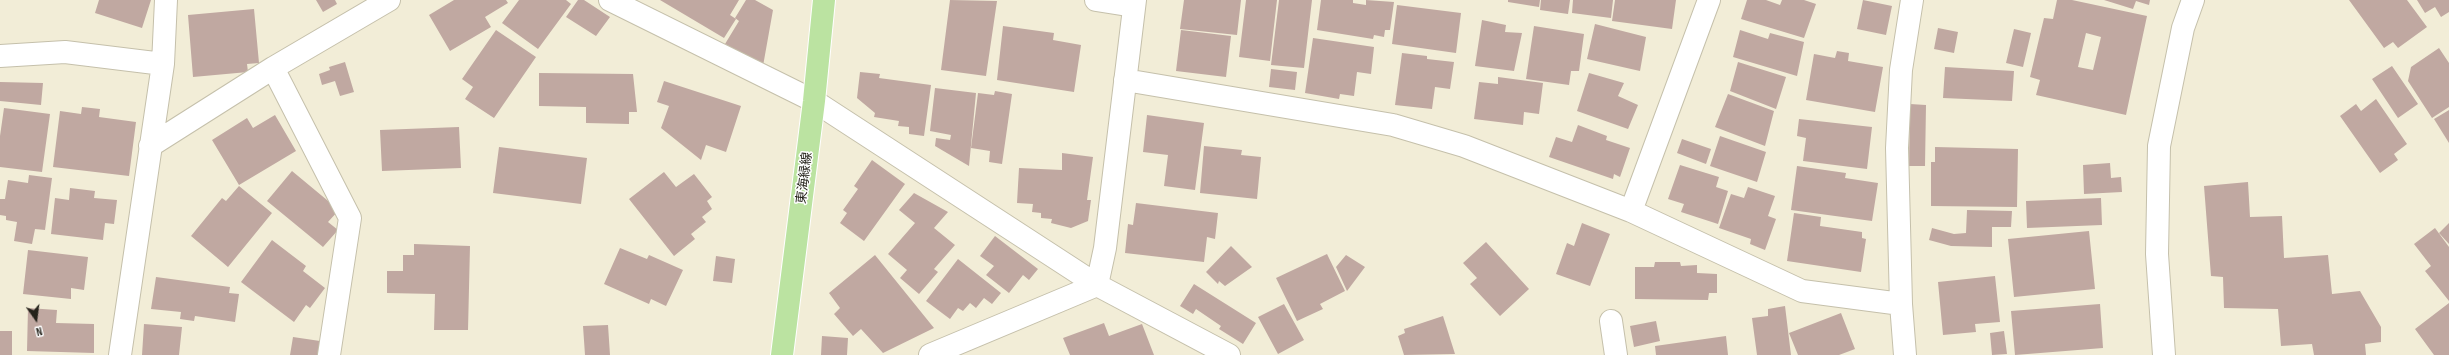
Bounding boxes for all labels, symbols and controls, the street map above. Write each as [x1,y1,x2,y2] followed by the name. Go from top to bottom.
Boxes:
[794,151,816,205] street label: 東海緑線
[16,299,56,339] north arrow
[35,324,43,338] text: N

